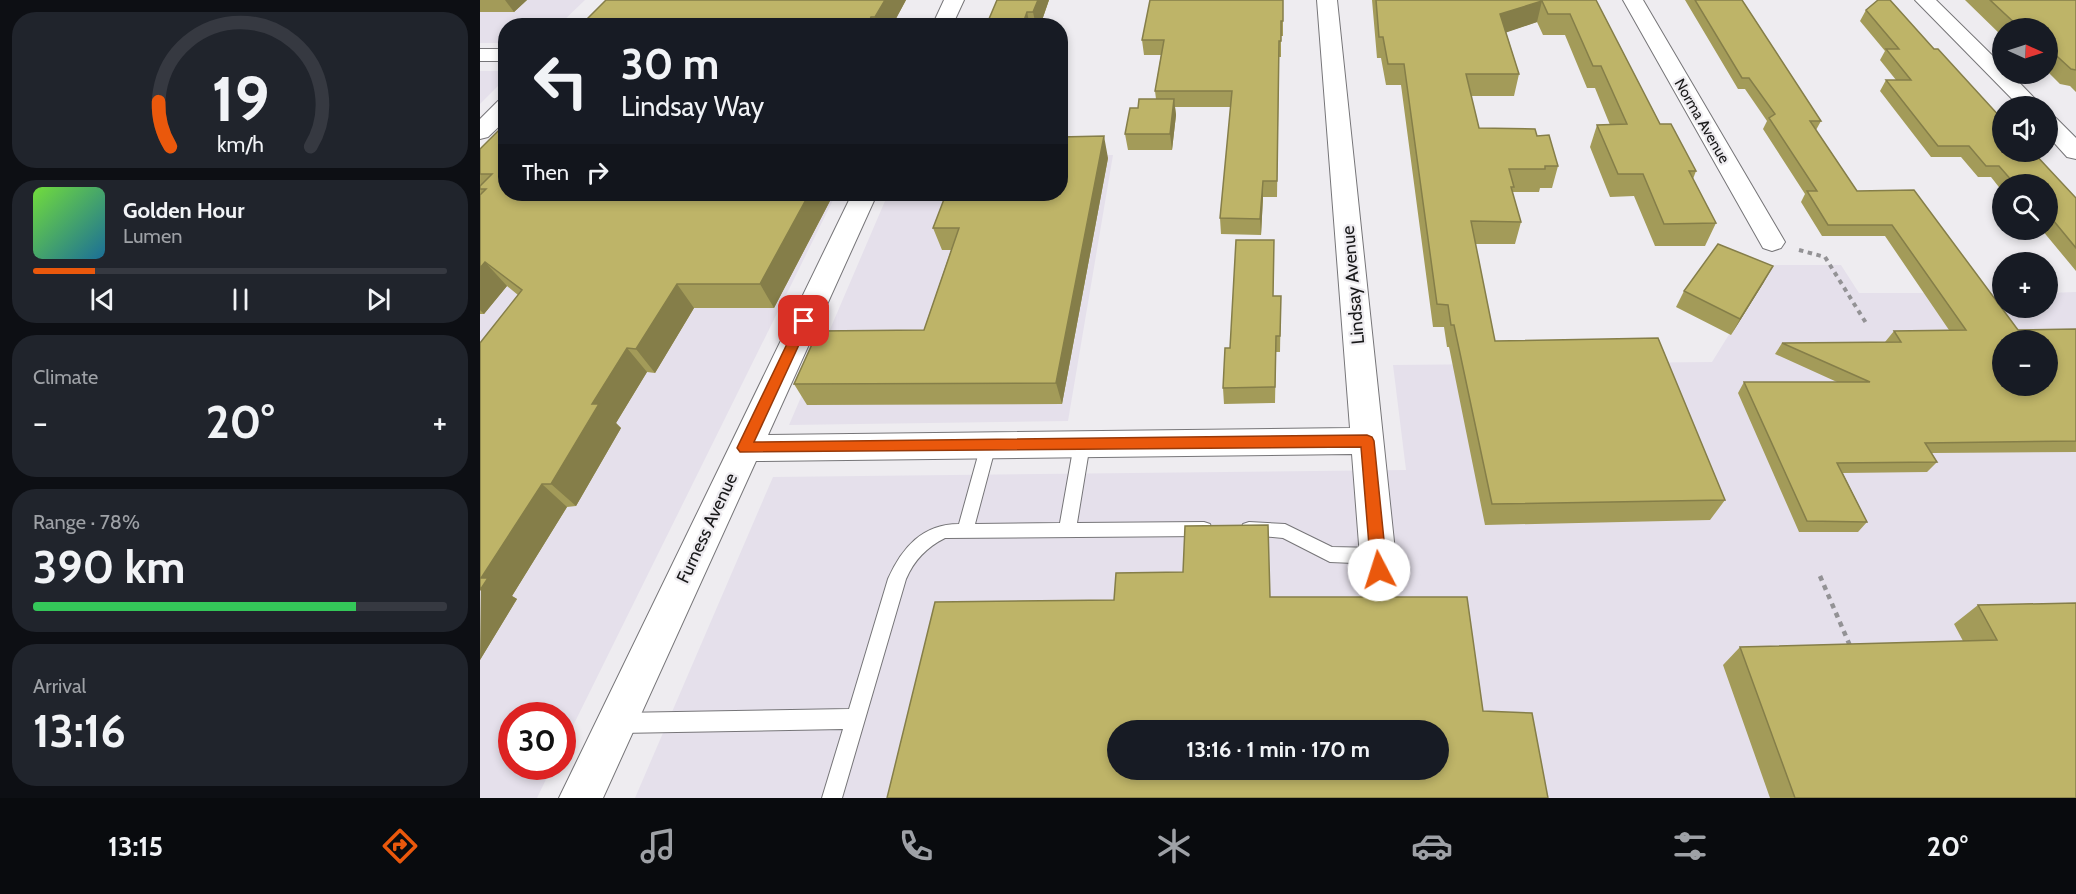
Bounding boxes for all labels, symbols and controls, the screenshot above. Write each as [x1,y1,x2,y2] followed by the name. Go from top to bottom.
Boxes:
[1992,18,2058,84] north arrow
[1992,18,2058,396] map controls
[621,38,719,90] text: 30 m
[522,42,600,120] icon: left
[211,61,269,137] text: 19
[1671,76,1734,167] street label: Norma Avenue
[621,90,764,123] text: Lindsay Way
[1992,96,2058,162] button: sound
[217,131,263,157] text: km/h
[581,156,614,189] icon: right
[522,159,569,186] text: Then
[1992,174,2058,240] button: search
[123,197,244,224] text: Golden Hour
[123,224,182,248] text: Lumen
[1337,225,1369,345] street label: Lindsay Avenue
[1992,252,2058,318] button: +
[86,283,119,316] icon: previous
[224,283,257,316] icon: pause
[362,283,395,316] icon: next
[778,295,829,346] pin
[787,304,820,337] icon: arrive
[1992,330,2058,396] button: −
[33,365,98,389] text: Climate
[206,395,274,449] text: 20°
[33,402,48,442] text: −
[432,402,447,442] text: +
[672,469,742,587] street label: Furness Avenue
[33,510,140,534] text: Range · 78%
[1347,538,1411,602] position arrow
[33,540,185,594] text: 390 km
[33,674,86,698] text: Arrival
[498,702,576,780] speed limit sign: 30
[33,704,126,758] text: 13:16
[1186,736,1370,763] text: 13:16 · 1 min · 170 m
[379,825,421,867] icon: directions
[637,825,679,867] icon: music
[895,825,937,867] icon: phone
[1153,825,1195,867] icon: climate
[1411,825,1453,867] icon: car
[1669,825,1711,867] icon: filters
[108,830,163,863] text: 13:15
[1927,830,1968,863] text: 20°

